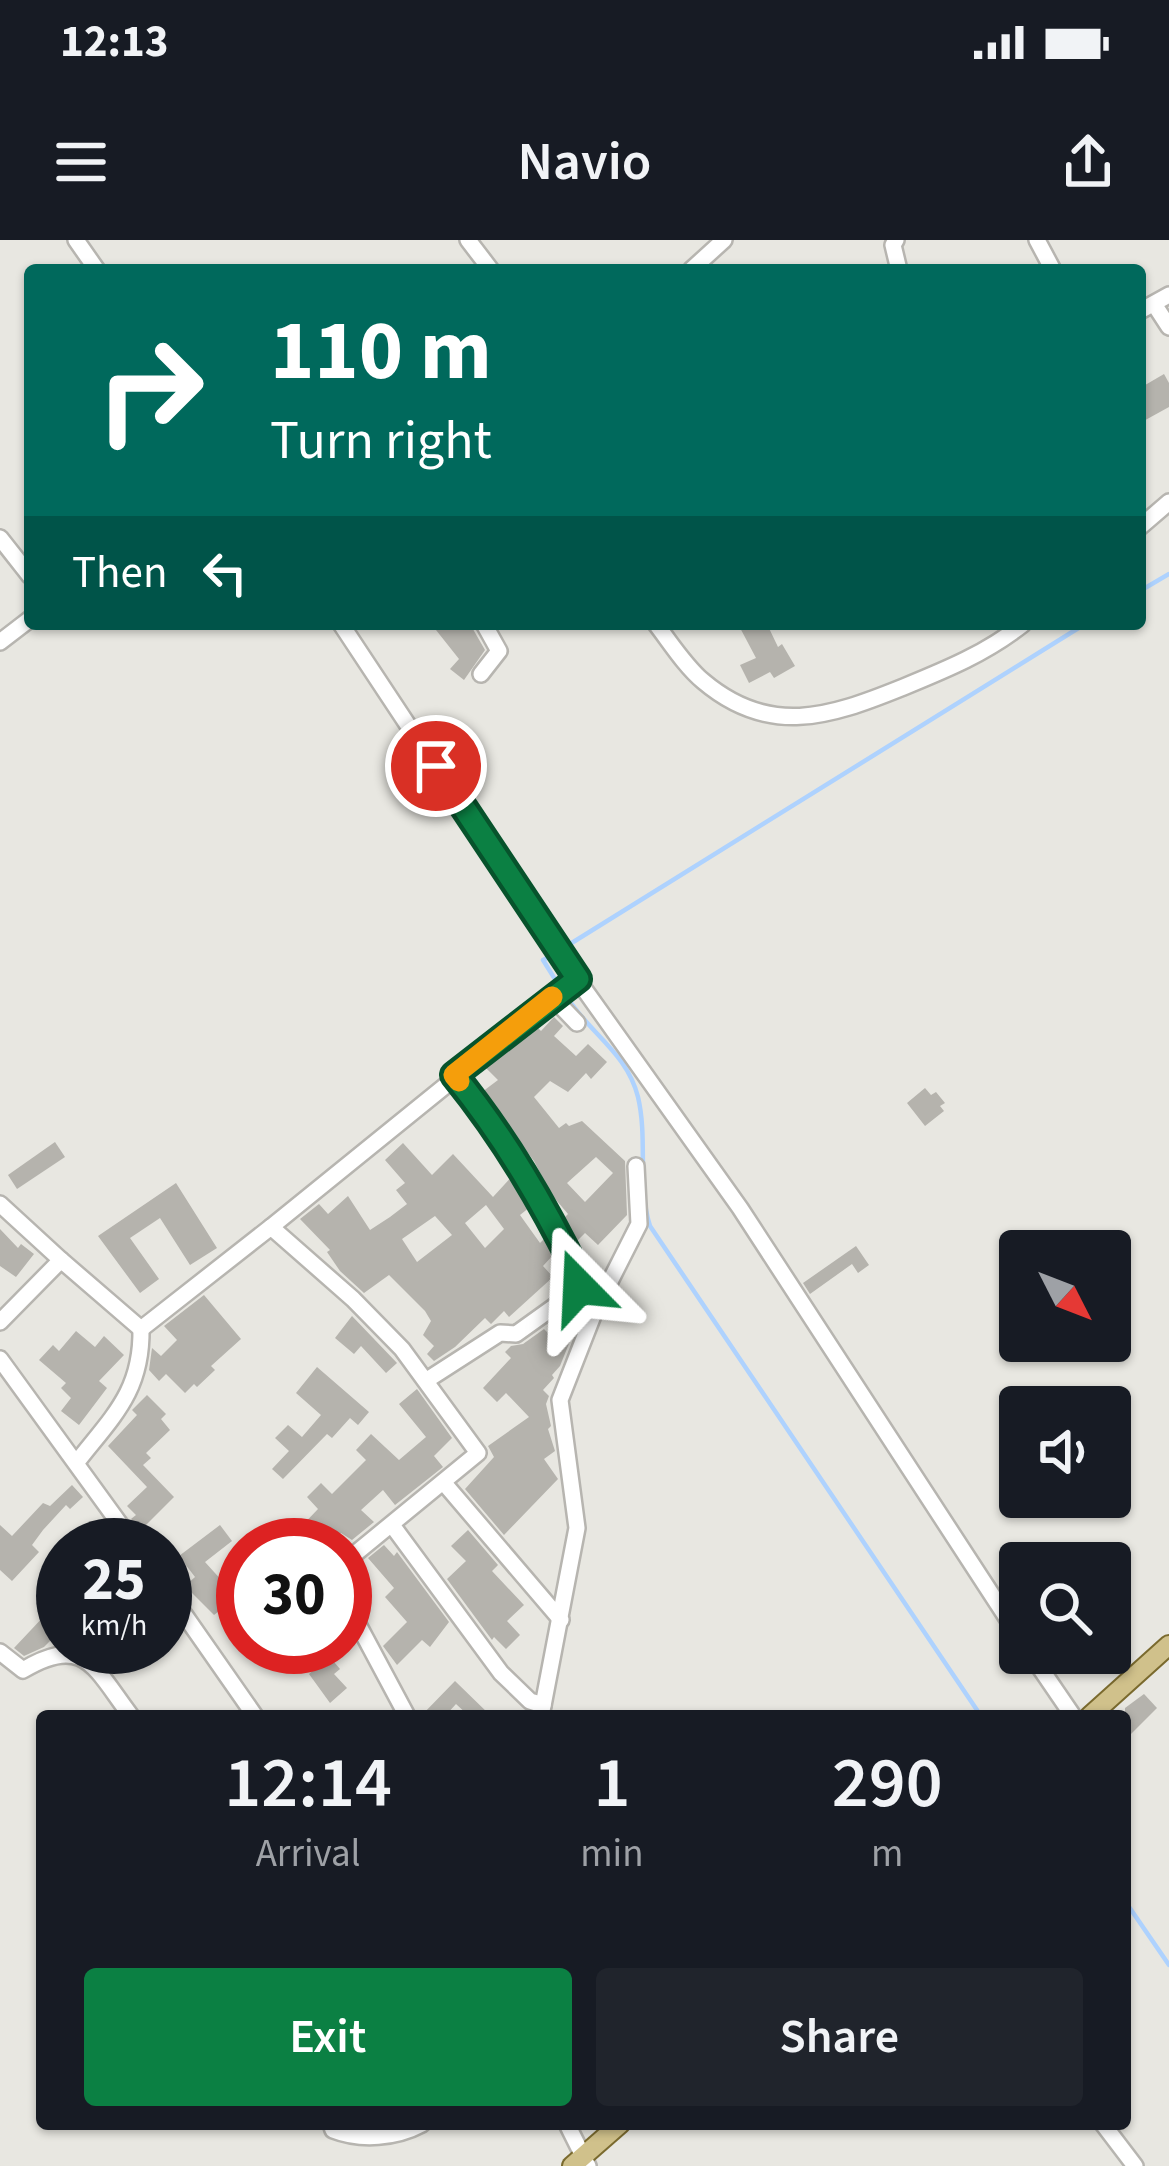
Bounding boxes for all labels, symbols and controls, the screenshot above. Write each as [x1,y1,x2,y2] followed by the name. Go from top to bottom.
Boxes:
[60,10,169,74] text: 12:13
[518,124,651,201] text: Navio
[48,129,114,195] icon: menu
[1055,129,1121,195] icon: share
[270,292,492,412] text: 110 m
[72,312,228,468] icon: right
[270,403,492,480] text: Turn right
[192,540,258,606] icon: left
[72,541,168,605] text: Then
[385,715,487,817] pin
[403,733,469,799] icon: arrive
[516,1224,642,1350] position arrow
[999,1230,1131,1362] north arrow
[999,1230,1131,1674] map controls
[999,1386,1131,1518] button: sound
[216,1518,372,1674] speed limit sign: 30
[82,1538,146,1623] text: 25
[999,1542,1131,1674] button: search
[81,1604,147,1647] text: km/h
[224,1732,392,1835] text: 12:14
[593,1732,630,1835] text: 1
[832,1732,943,1835] text: 290
[256,1826,361,1882] text: Arrival
[580,1826,644,1882] text: min
[871,1826,903,1882] text: m
[84,1968,572,2106] button: Exit
[596,1968,1083,2106] button: Share

